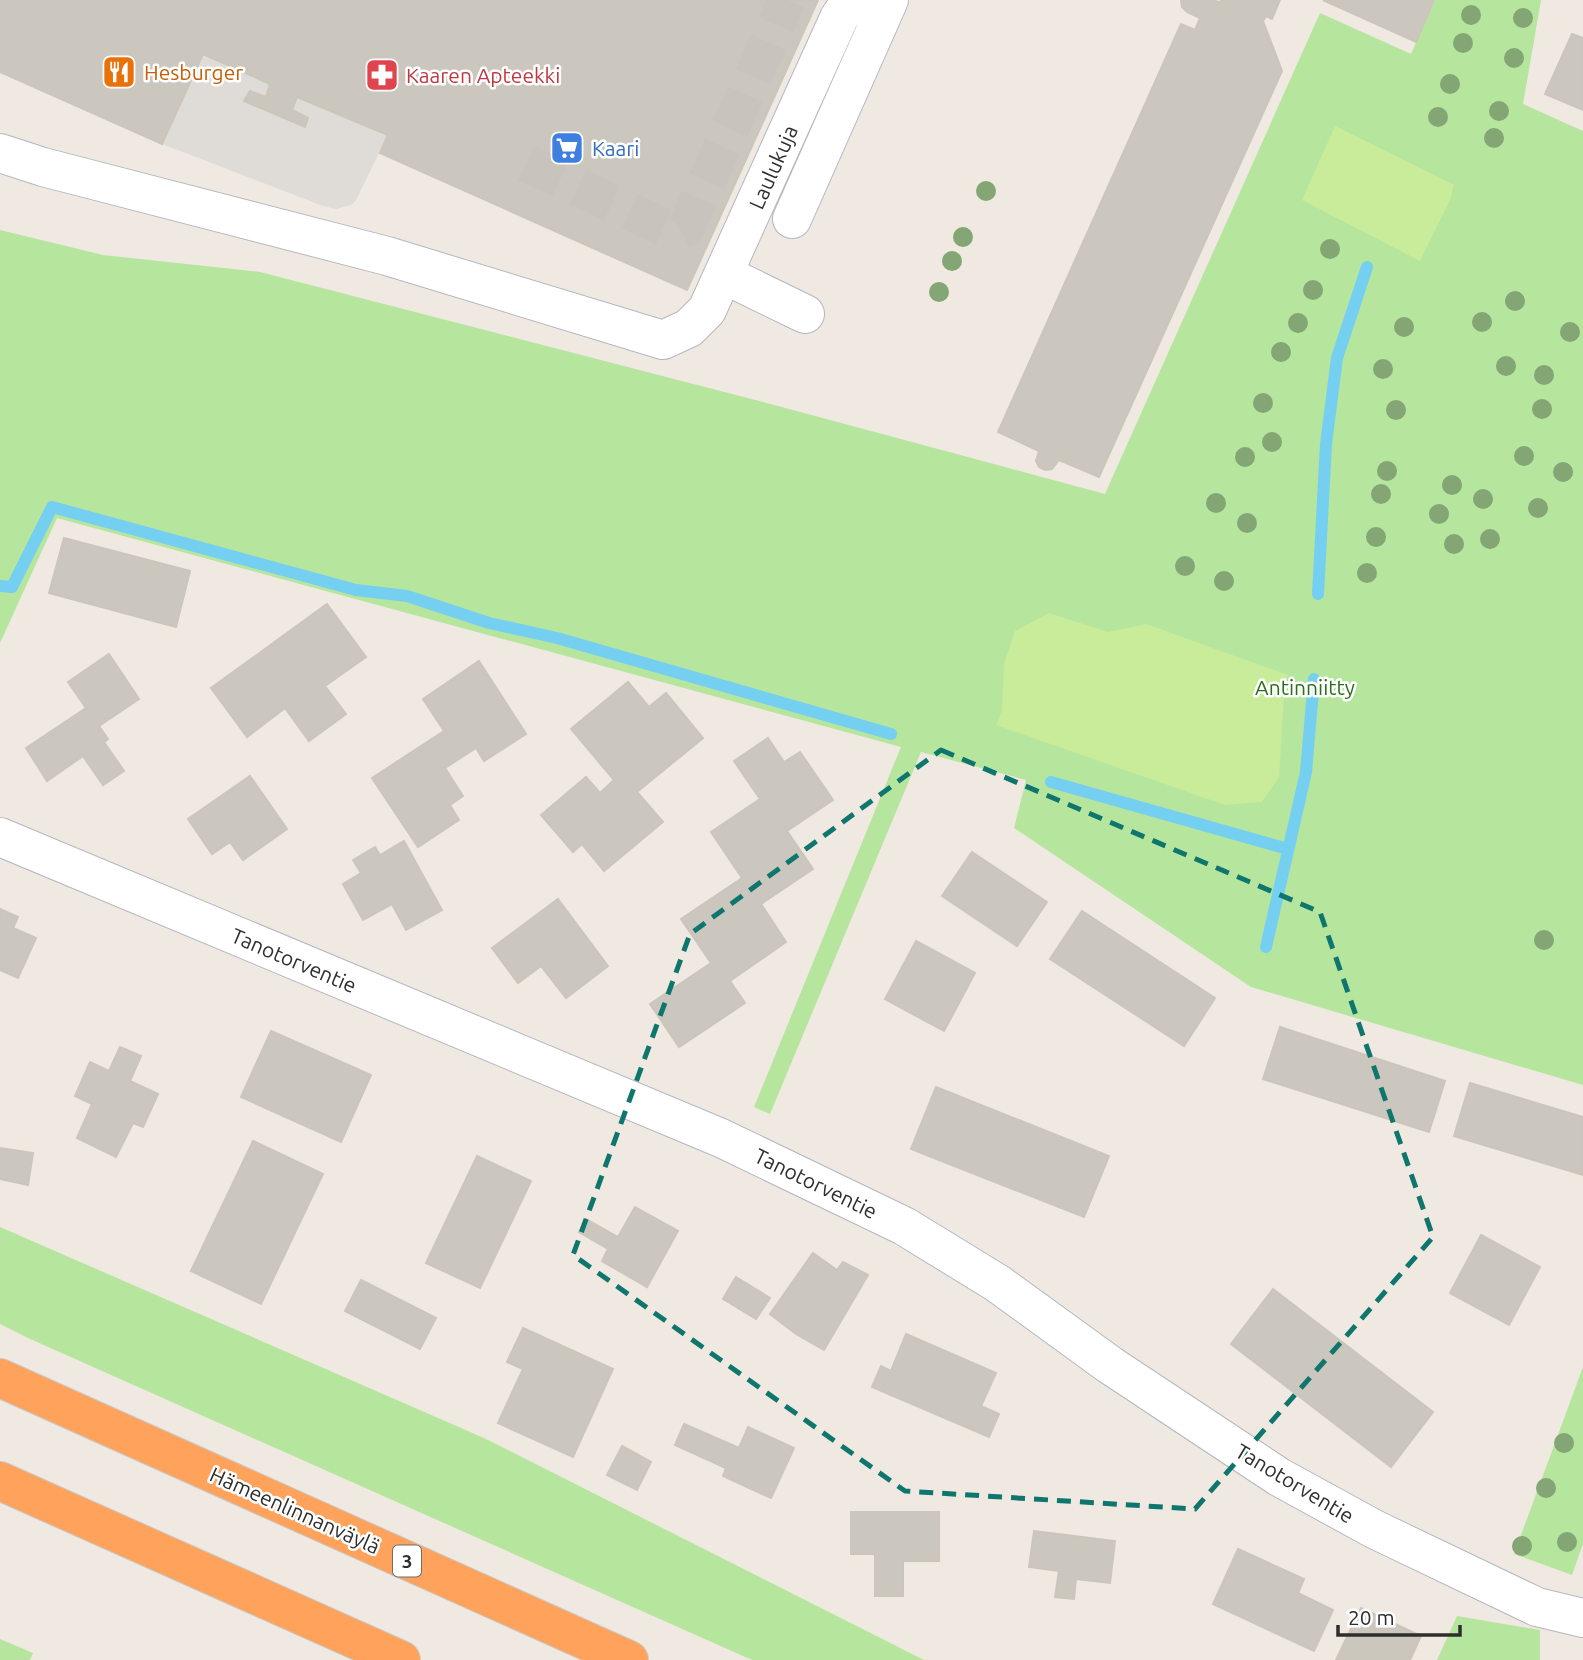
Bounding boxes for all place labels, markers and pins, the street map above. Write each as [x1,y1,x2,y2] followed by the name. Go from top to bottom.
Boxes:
[100,53,138,91] restaurant icon: Hesburger
[363,56,401,94] pharmacy icon: Kaaren Apteekki
[144,60,243,84] place label: Hesburger
[406,63,560,87] place label: Kaaren Apteekki
[548,129,586,167] supermarket icon: Kaari
[592,136,639,160] place label: Kaari

